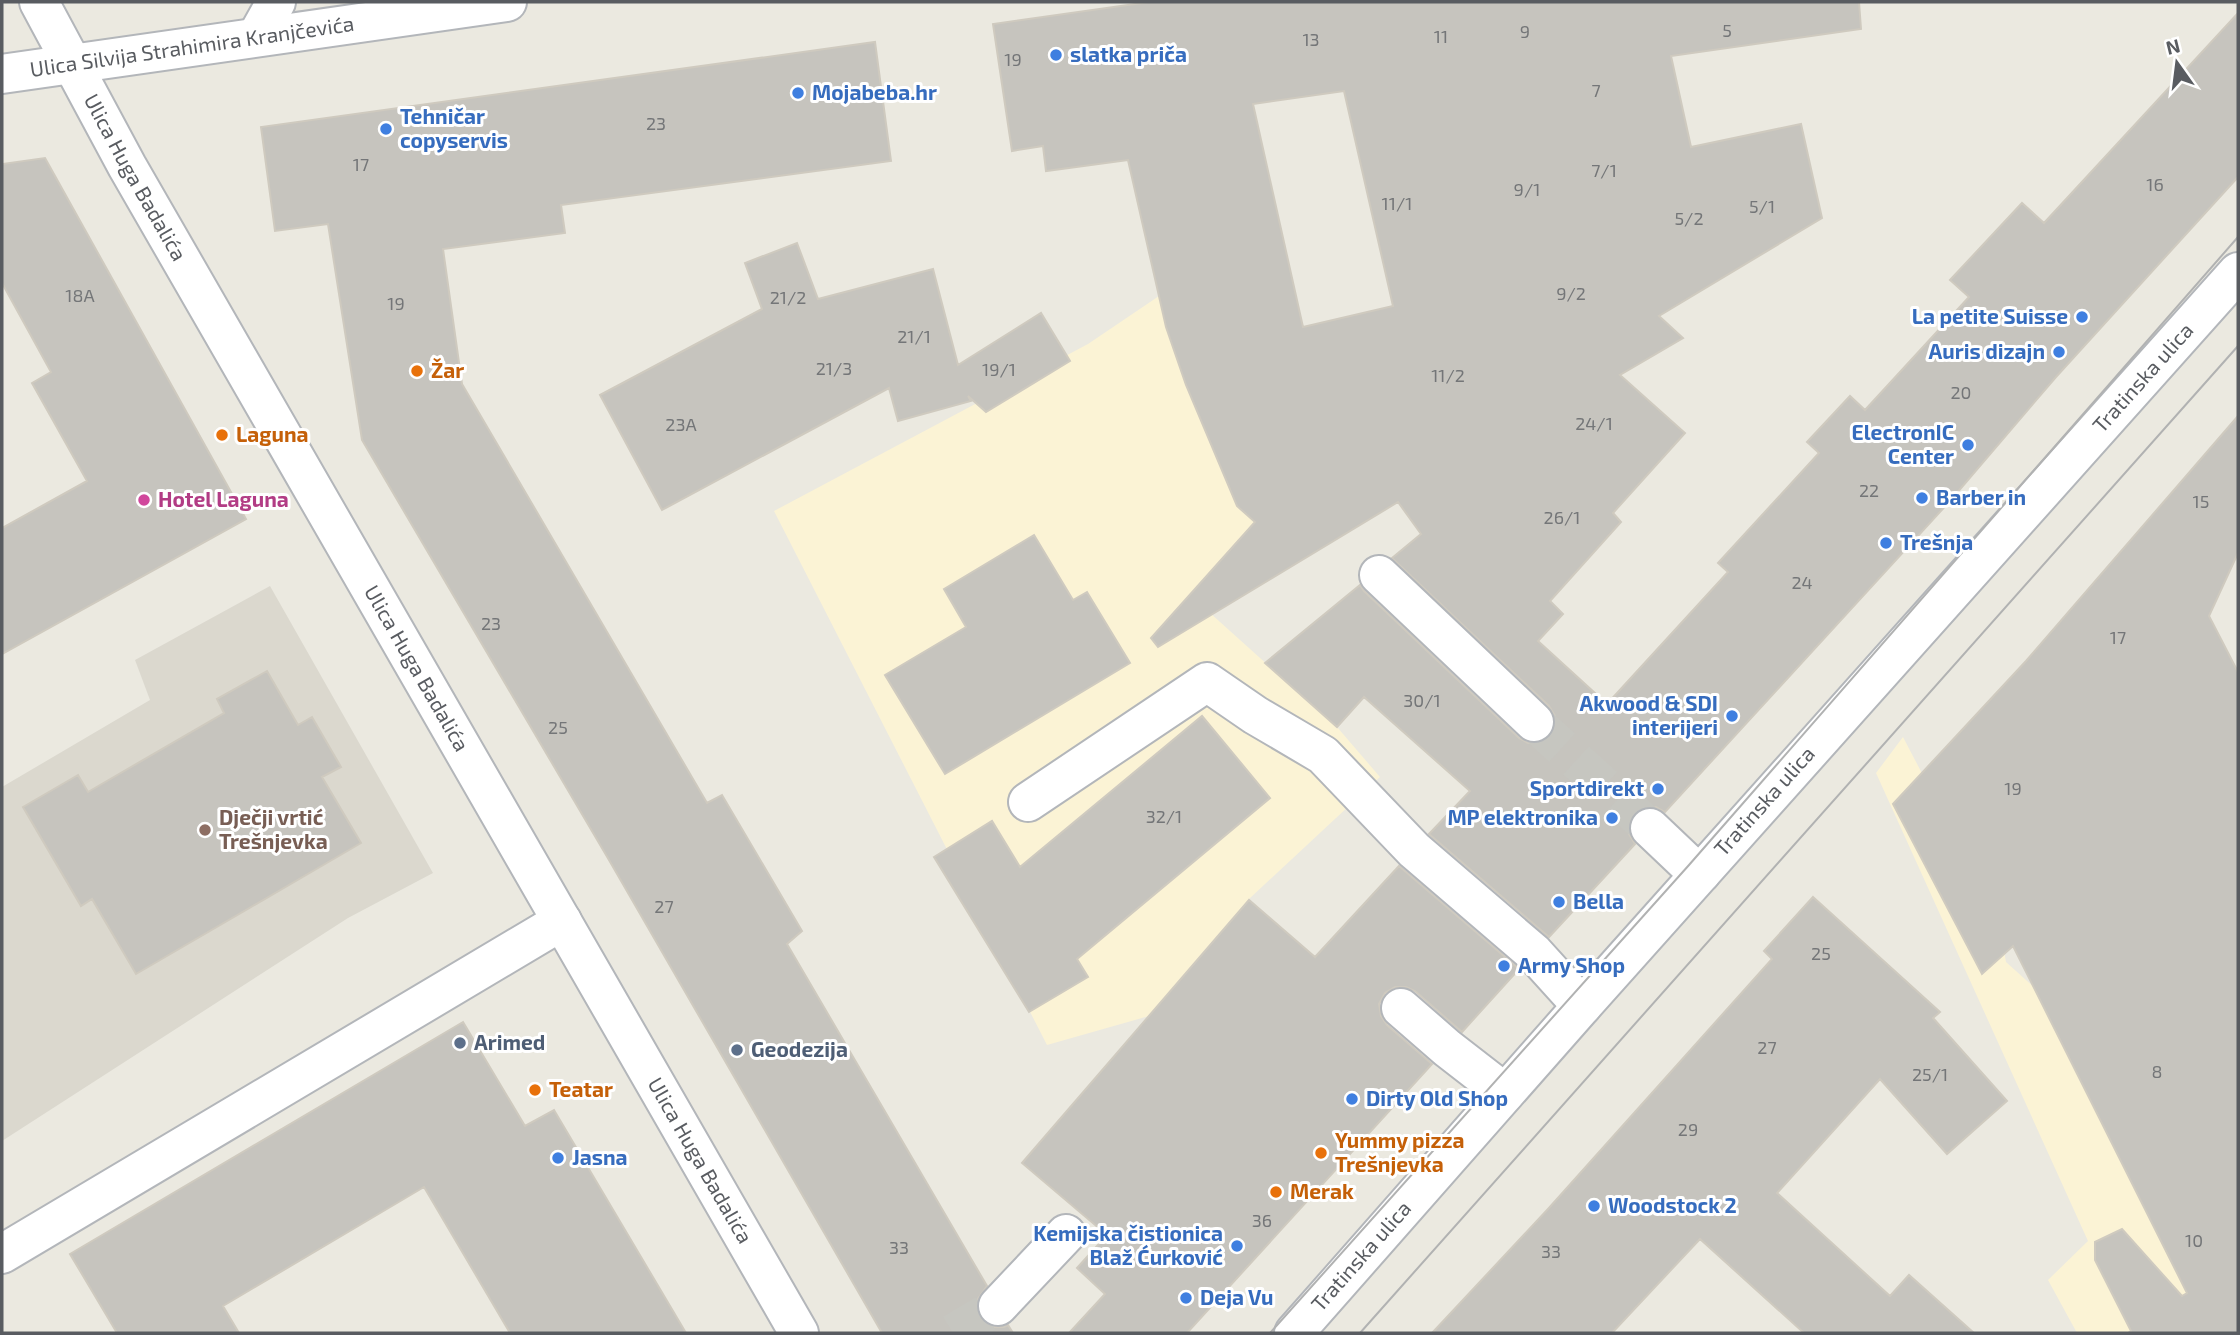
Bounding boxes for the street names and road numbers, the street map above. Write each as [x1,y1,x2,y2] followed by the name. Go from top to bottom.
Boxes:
[28,10,356,81] street label: Ulica Silvija Strahimira Kranjčevića
[80,89,193,265] street label: Ulica Huga Badalića
[2087,317,2198,437] street label: Tratinska ulica
[360,580,475,755] street label: Ulica Huga Badalića
[1708,741,1819,860] street label: Tratinska ulica
[644,1073,759,1247] street label: Ulica Huga Badalića
[1305,1195,1415,1316] street label: Tratinska ulica

